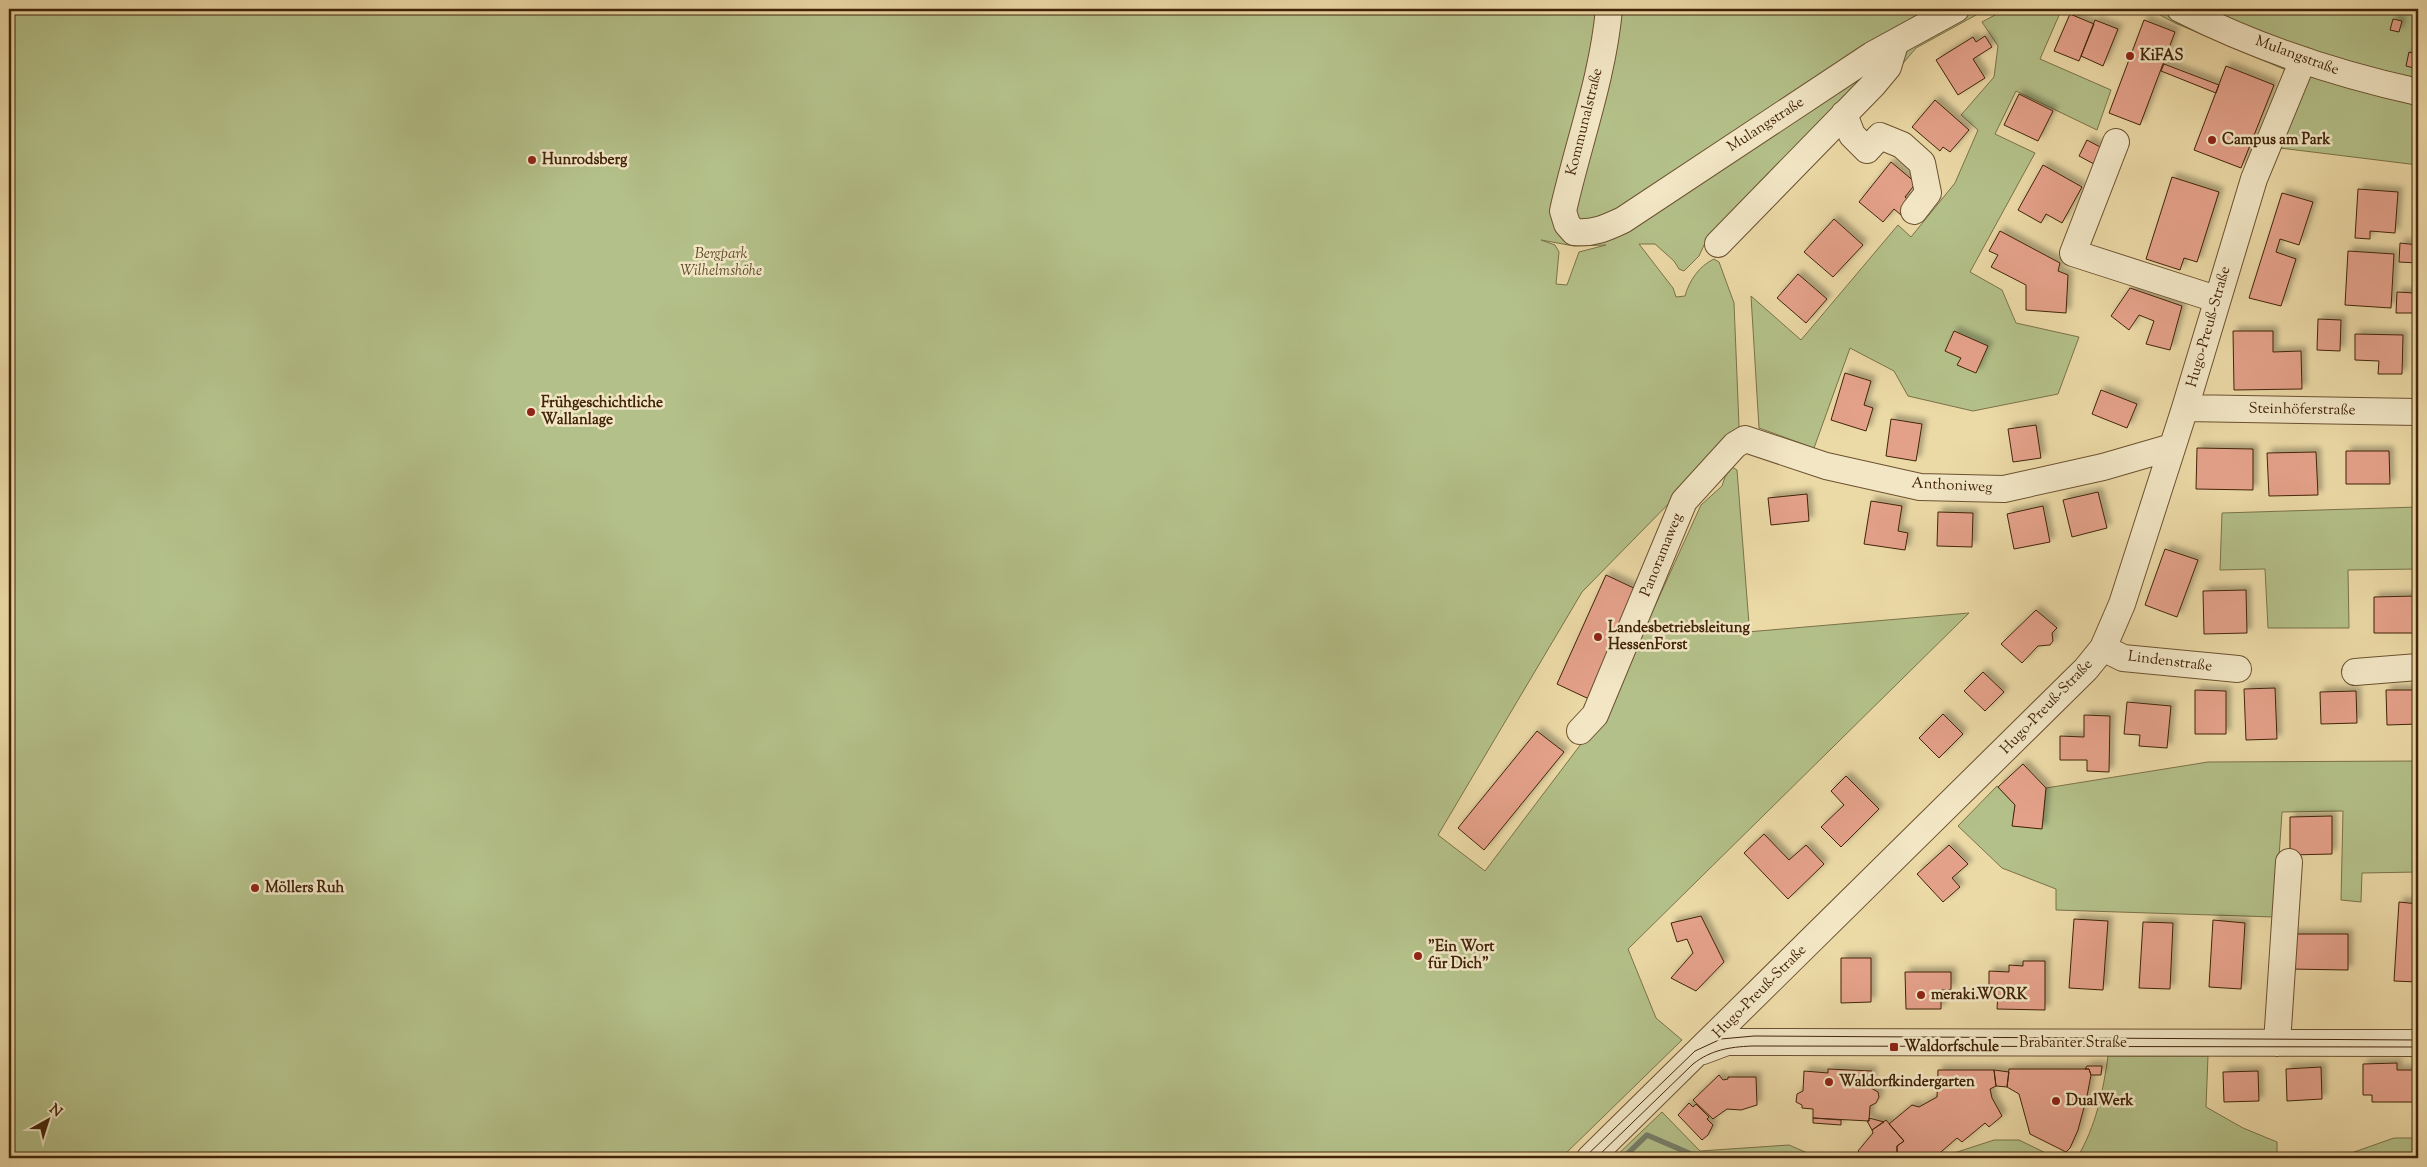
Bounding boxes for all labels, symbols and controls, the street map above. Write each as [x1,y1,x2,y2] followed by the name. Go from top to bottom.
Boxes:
[2252,31,2342,81] street label: Mulangstraße
[2140,46,2184,67] place label: KiFAS
[2124,50,2136,62] marker: KiFAS
[1561,66,1609,178] street label: Kommunalstraße
[1723,92,1809,158] street label: Mulangstraße
[2222,130,2331,151] place label: Campus am Park
[2206,134,2218,146] marker: Campus am Park
[542,150,628,171] place label: Hunrodsberg
[526,154,538,166] marker: Hunrodsberg
[680,244,762,282] park label: Bergpark Wilhelmshöhe
[2182,264,2236,390] street label: Hugo-Preuß-Straße
[541,393,663,431] place label: Frühgeschichtliche Wallanlage
[2248,399,2356,421] street label: Steinhöferstraße
[525,406,537,418] marker: Frühgeschichtliche Wallanlage
[1911,473,1993,499] street label: Anthoniweg
[1636,510,1688,600] street label: Panoramaweg
[1608,618,1750,656] place label: Landesbetriebsleitung HessenForst
[1592,631,1604,643] marker: Landesbetriebsleitung HessenForst
[2127,646,2213,678] street label: Lindenstraße
[1996,655,2098,759] street label: Hugo-Preuß-Straße
[265,878,345,899] place label: Möllers Ruh
[249,882,261,894] marker: Möllers Ruh
[1428,937,1495,975] place label: "Ein Wort für Dich"
[1708,940,1812,1044] street label: Hugo-Preuß-Straße
[1412,950,1424,962] marker: "Ein Wort für Dich"
[1931,985,2028,1006] place label: meraki.WORK
[1915,989,1927,1001] marker: meraki.WORK
[2019,1033,2127,1054] street label: Brabanter Straße
[1904,1037,1999,1058] place label: Waldorfschule
[1888,1041,1900,1053] marker: Waldorfschule
[1839,1072,1975,1093] place label: Waldorfkindergarten
[1823,1076,1835,1088] marker: Waldorfkindergarten
[2066,1091,2134,1112] place label: DualWerk
[22,1094,72,1144] north arrow
[2050,1095,2062,1107] marker: DualWerk
[44,1100,66,1123] text: N

